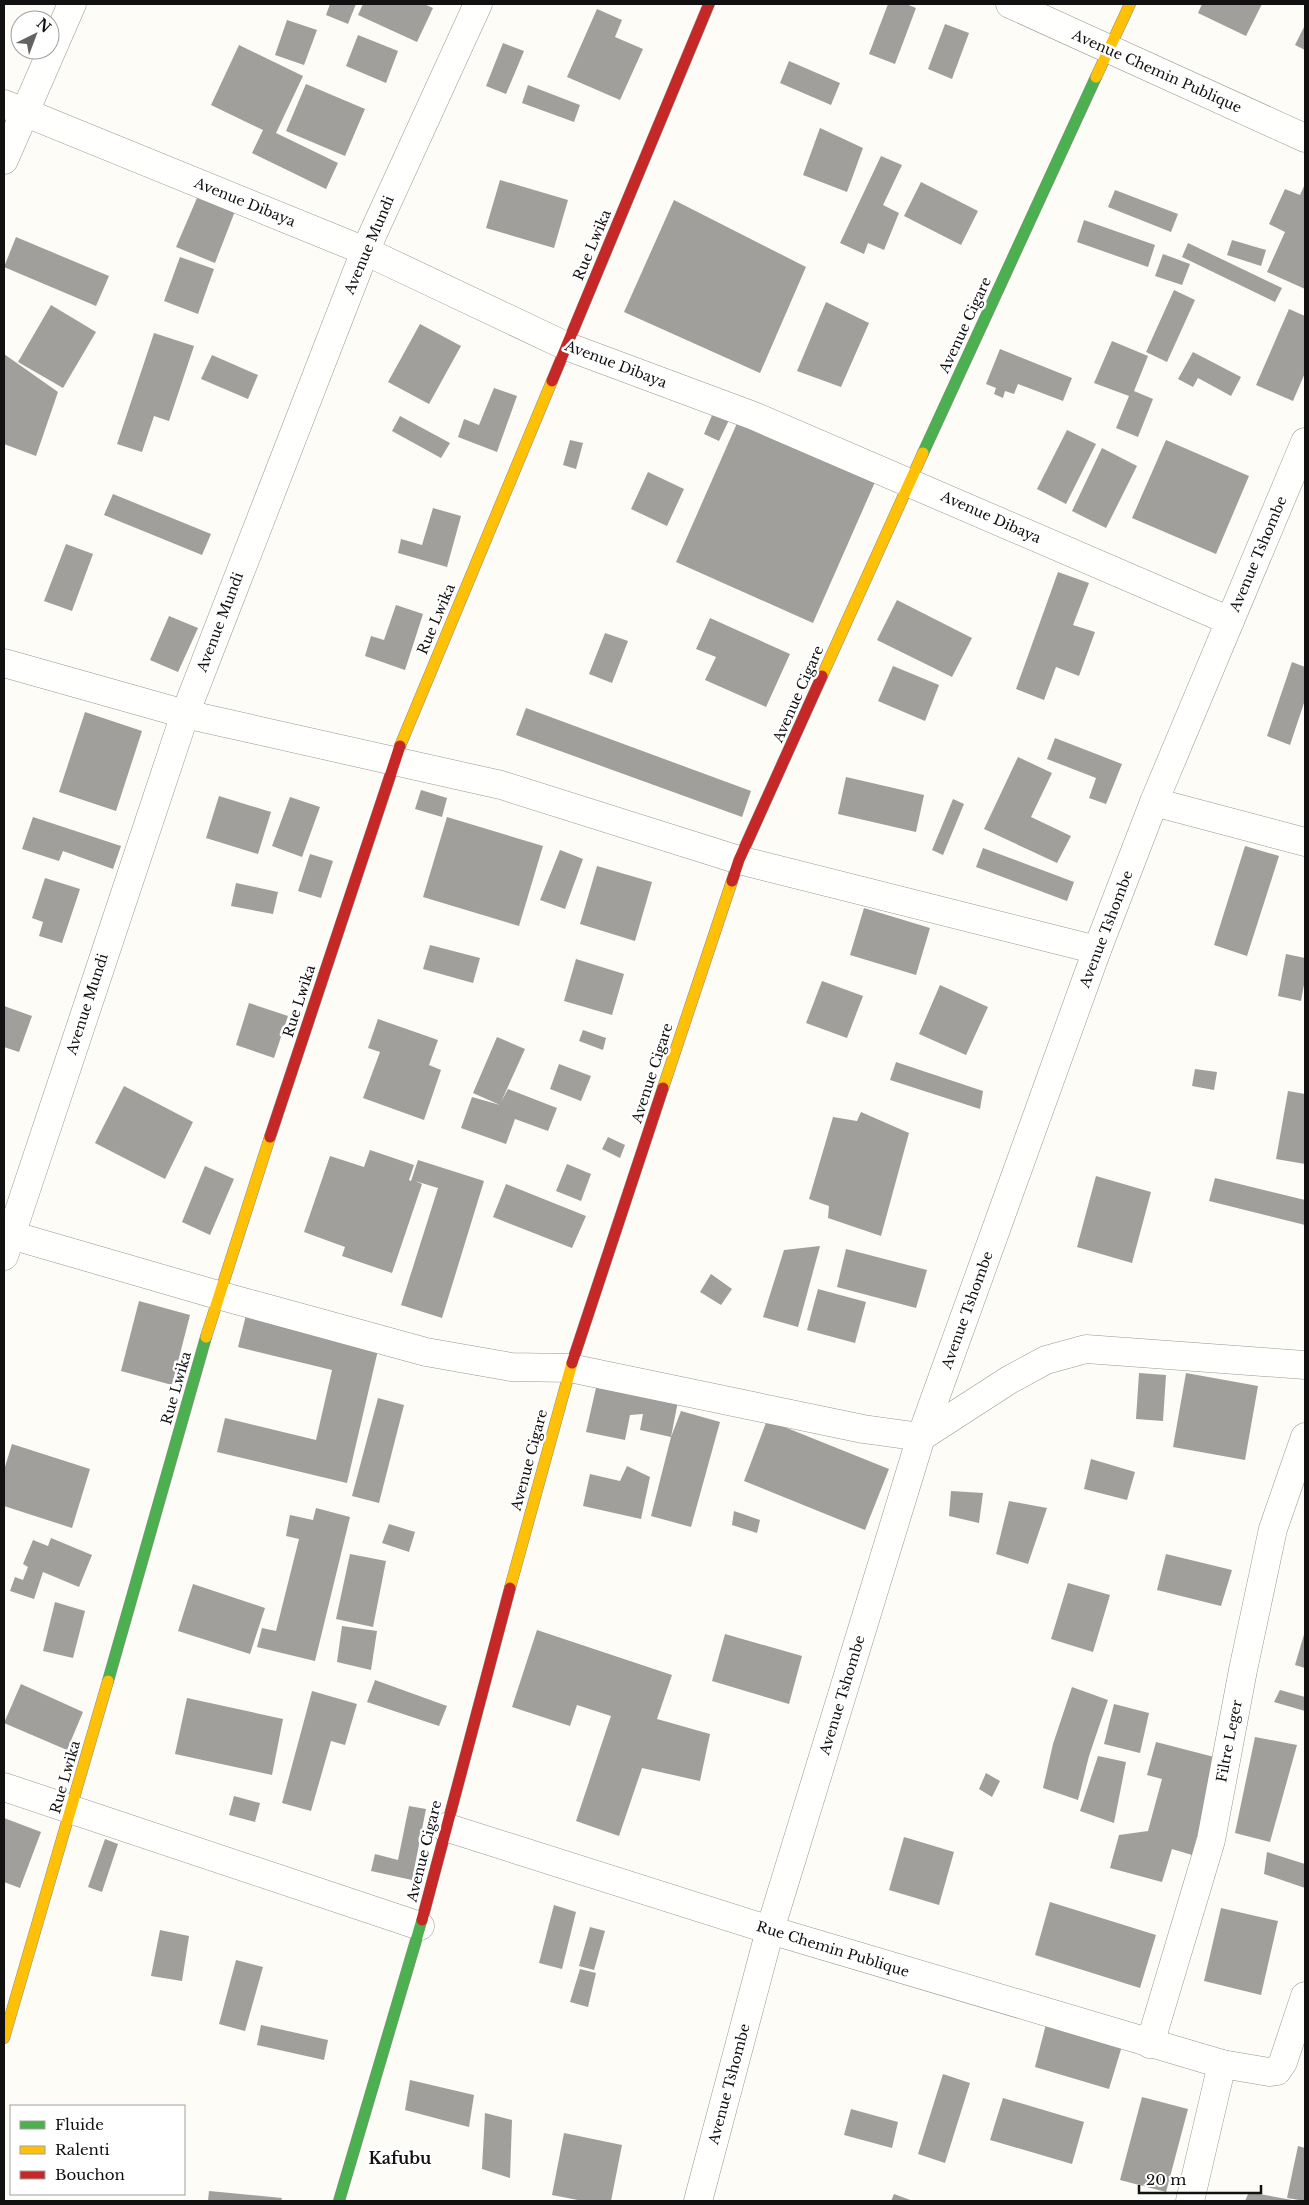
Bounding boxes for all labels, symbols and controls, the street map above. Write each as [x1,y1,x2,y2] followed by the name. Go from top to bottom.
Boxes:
[10,10,60,60] north arrow
[33,14,55,36] text: N
[1069,25,1245,117] street label: Avenue Chemin Publique
[191,173,299,231] street label: Avenue Dibaya
[340,193,398,298] street label: Avenue Mundi
[569,207,615,283] street label: Rue Lwika
[934,274,995,377] street label: Avenue Cigare
[562,336,670,392] street label: Avenue Dibaya
[937,486,1044,547] street label: Avenue Dibaya
[1225,493,1291,616] street label: Avenue Tshombe
[192,569,247,675] street label: Avenue Mundi
[413,581,459,657] street label: Rue Lwika
[768,643,827,746] street label: Avenue Cigare
[1075,868,1137,991] street label: Avenue Tshombe
[62,951,112,1058] street label: Avenue Mundi
[279,962,319,1039] street label: Rue Lwika
[627,1021,677,1126] street label: Avenue Cigare
[937,1249,997,1372] street label: Avenue Tshombe
[157,1349,195,1427] street label: Rue Lwika
[507,1407,551,1514] street label: Avenue Cigare
[815,1633,869,1758] street label: Avenue Tshombe
[1212,1698,1246,1784] street label: Filtre Leger
[46,1738,84,1816] street label: Rue Lwika
[402,1798,445,1905] street label: Avenue Cigare
[754,1917,912,1981] street label: Rue Chemin Publique
[704,2022,754,2147] street label: Avenue Tshombe
[10,2105,185,2195] legend
[55,2115,104,2134] text: Fluide
[55,2140,110,2159] text: Ralenti
[369,2148,432,2168] district label: Kafubu
[1139,2162,1262,2194] scale bar
[55,2165,125,2184] text: Bouchon
[1146,2170,1186,2189] text: 20 m

